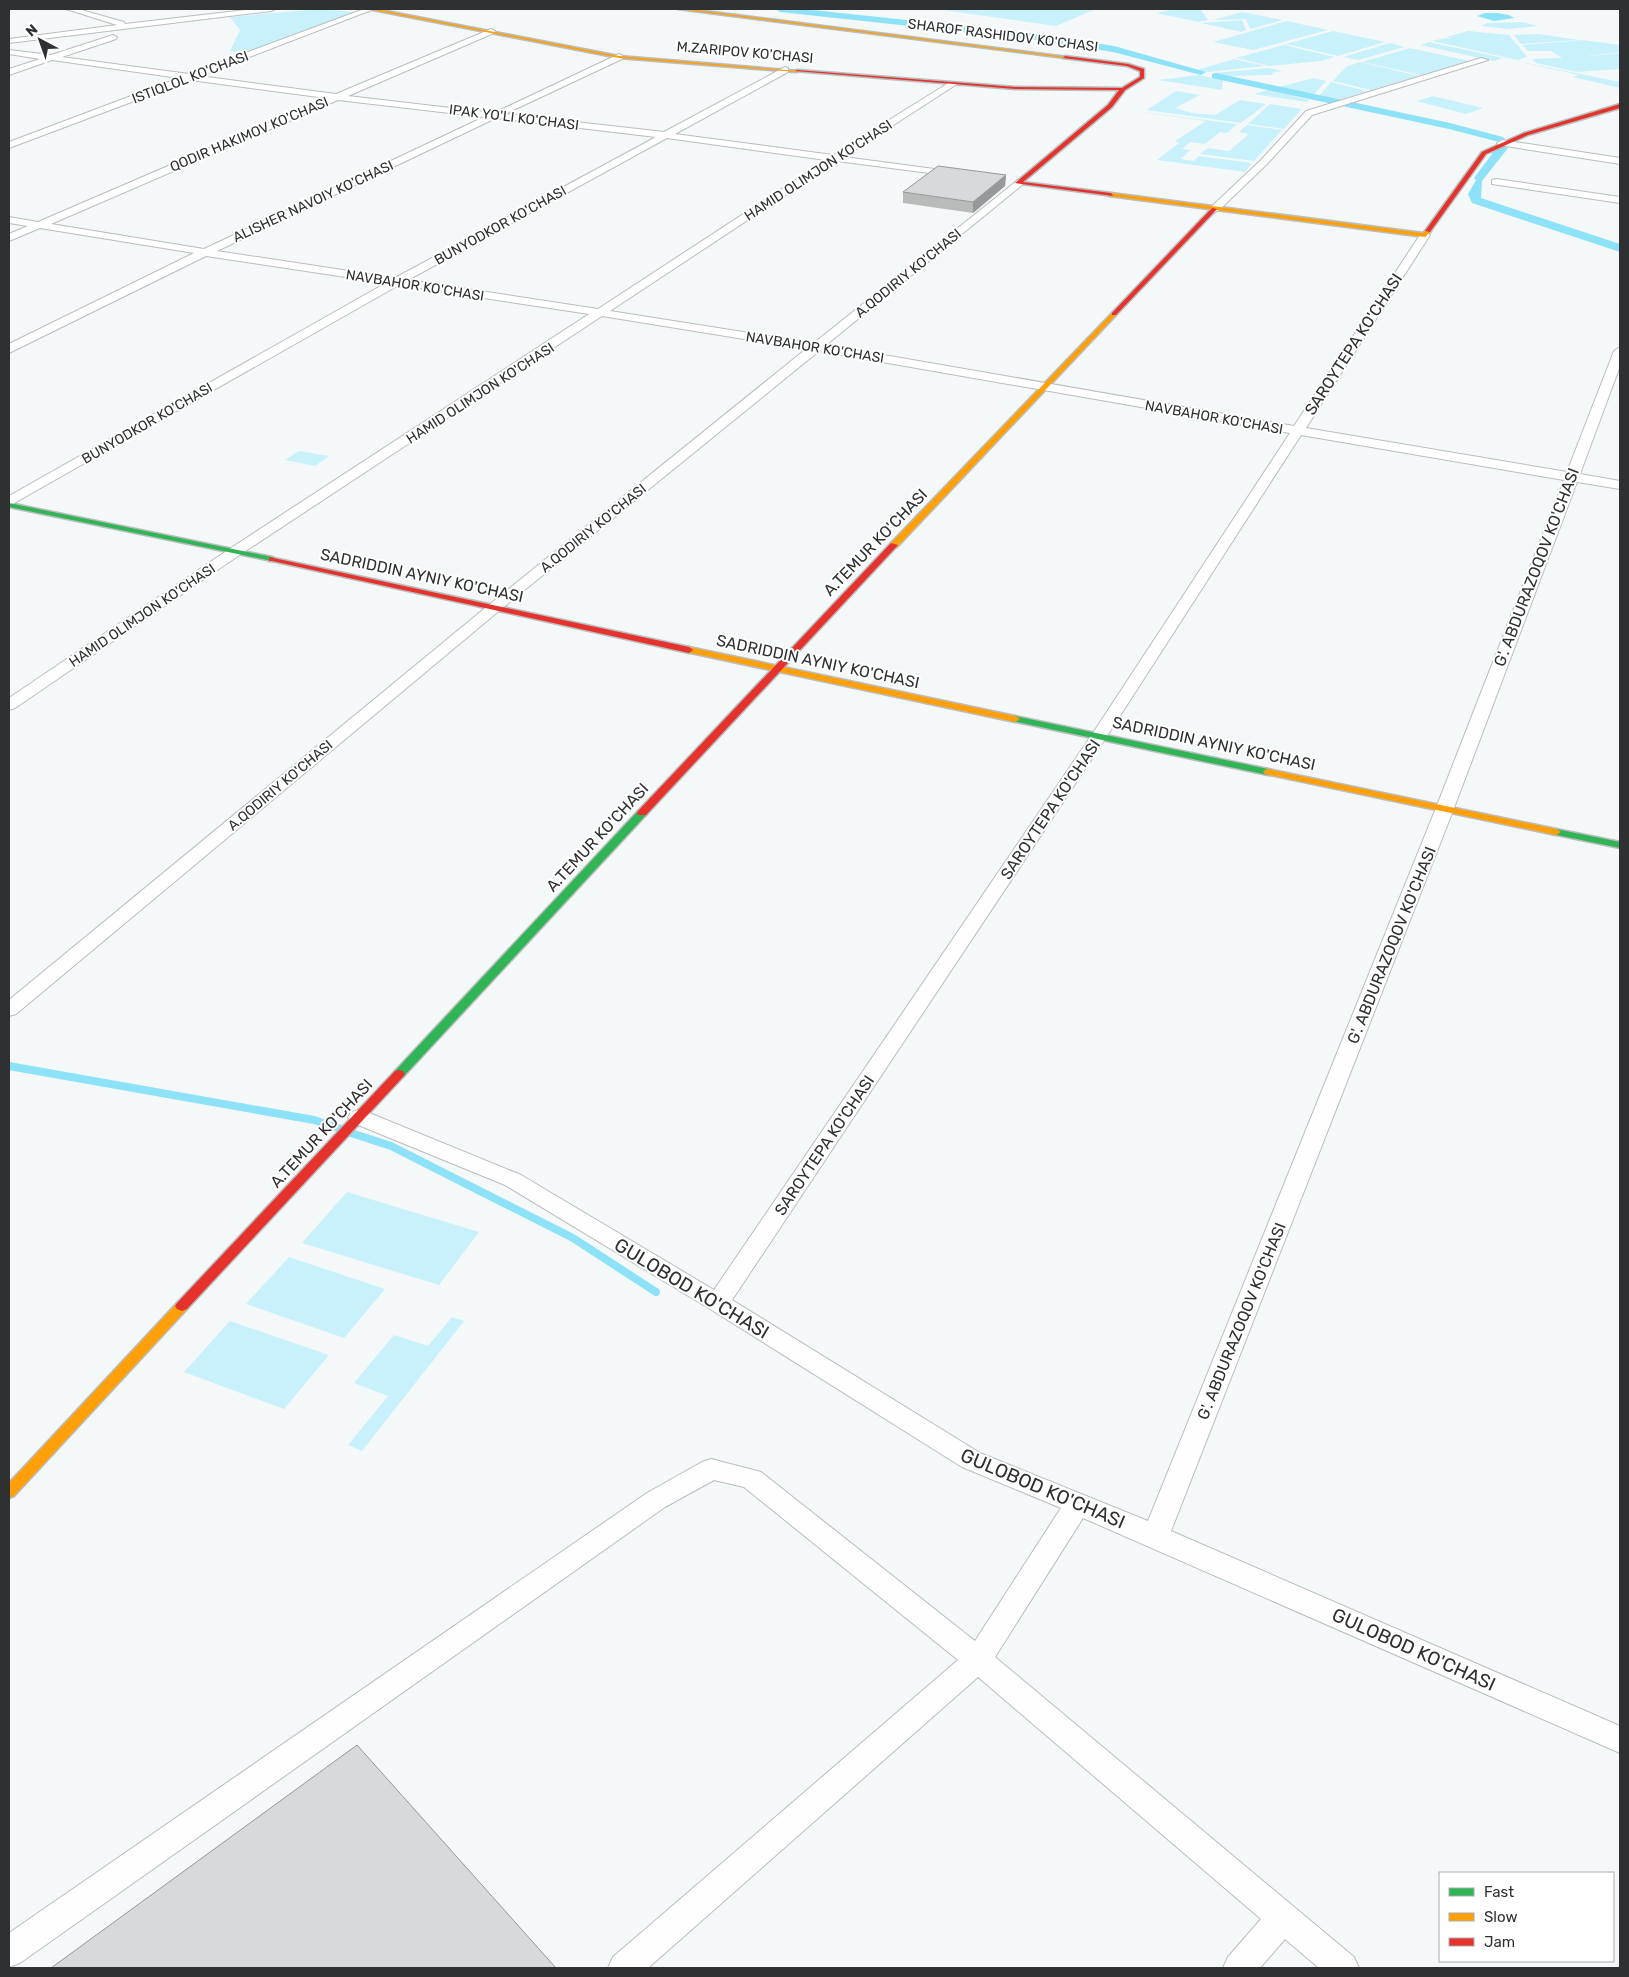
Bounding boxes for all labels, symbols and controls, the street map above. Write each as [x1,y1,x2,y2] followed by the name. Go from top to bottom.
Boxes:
[15,15,65,65] north arrow
[907,15,1099,56] street label: SHAROF RASHIDOV KO'CHASI
[22,21,41,40] text: N
[676,38,814,67] street label: M.ZARIPOV KO'CHASI
[129,47,251,108] street label: ISTIQLOL KO'CHASI
[167,93,331,176] street label: QODIR HAKIMOV KO'CHASI
[448,101,580,134] street label: IPAK YO'LI KO'CHASI
[741,116,895,225] street label: HAMID OLIMJON KO'CHASI
[230,157,396,246] street label: ALISHER NAVOIY KO'CHASI
[431,182,569,269] street label: BUNYODKOR KO'CHASI
[852,225,965,321] street label: A.QODIRIY KO'CHASI
[345,266,485,305] street label: NAVBAHOR KO'CHASI
[1301,270,1406,419] street label: SAROYTEPA KO'CHASI
[745,328,885,367] street label: NAVBAHOR KO'CHASI
[403,339,557,448] street label: HAMID OLIMJON KO'CHASI
[79,379,216,468] street label: BUNYODKOR KO'CHASI
[1144,397,1284,438] street label: NAVBAHOR KO'CHASI
[1490,465,1583,669] street label: G'. ABDURAZOQOV KO'CHASI
[537,480,650,576] street label: A.QODIRIY KO'CHASI
[819,485,931,600] street label: A.TEMUR KO'CHASI
[319,545,525,606] street label: SADRIDDIN AYNIY KO'CHASI
[66,560,219,671] street label: HAMID OLIMJON KO'CHASI
[715,631,921,692] street label: SADRIDDIN AYNIY KO'CHASI
[1111,713,1317,774] street label: SADRIDDIN AYNIY KO'CHASI
[996,736,1104,883] street label: SAROYTEPA KO'CHASI
[224,737,336,834] street label: A.QODIRIY KO'CHASI
[542,779,653,895] street label: A.TEMUR KO'CHASI
[1343,844,1440,1047] street label: G'. ABDURAZOQOV KO'CHASI
[770,1072,878,1219] street label: SAROYTEPA KO'CHASI
[266,1075,377,1191] street label: A.TEMUR KO'CHASI
[1193,1220,1290,1423] street label: G'. ABDURAZOQOV KO'CHASI
[610,1233,773,1344] street label: GULOBOD KO'CHASI
[957,1443,1128,1534] street label: GULOBOD KO'CHASI
[1329,1603,1499,1696] street label: GULOBOD KO'CHASI
[1439,1872,1614,1962] legend
[1484,1883,1514,1901] text: Fast
[1484,1908,1517,1926] text: Slow
[1484,1933,1515,1951] text: Jam

